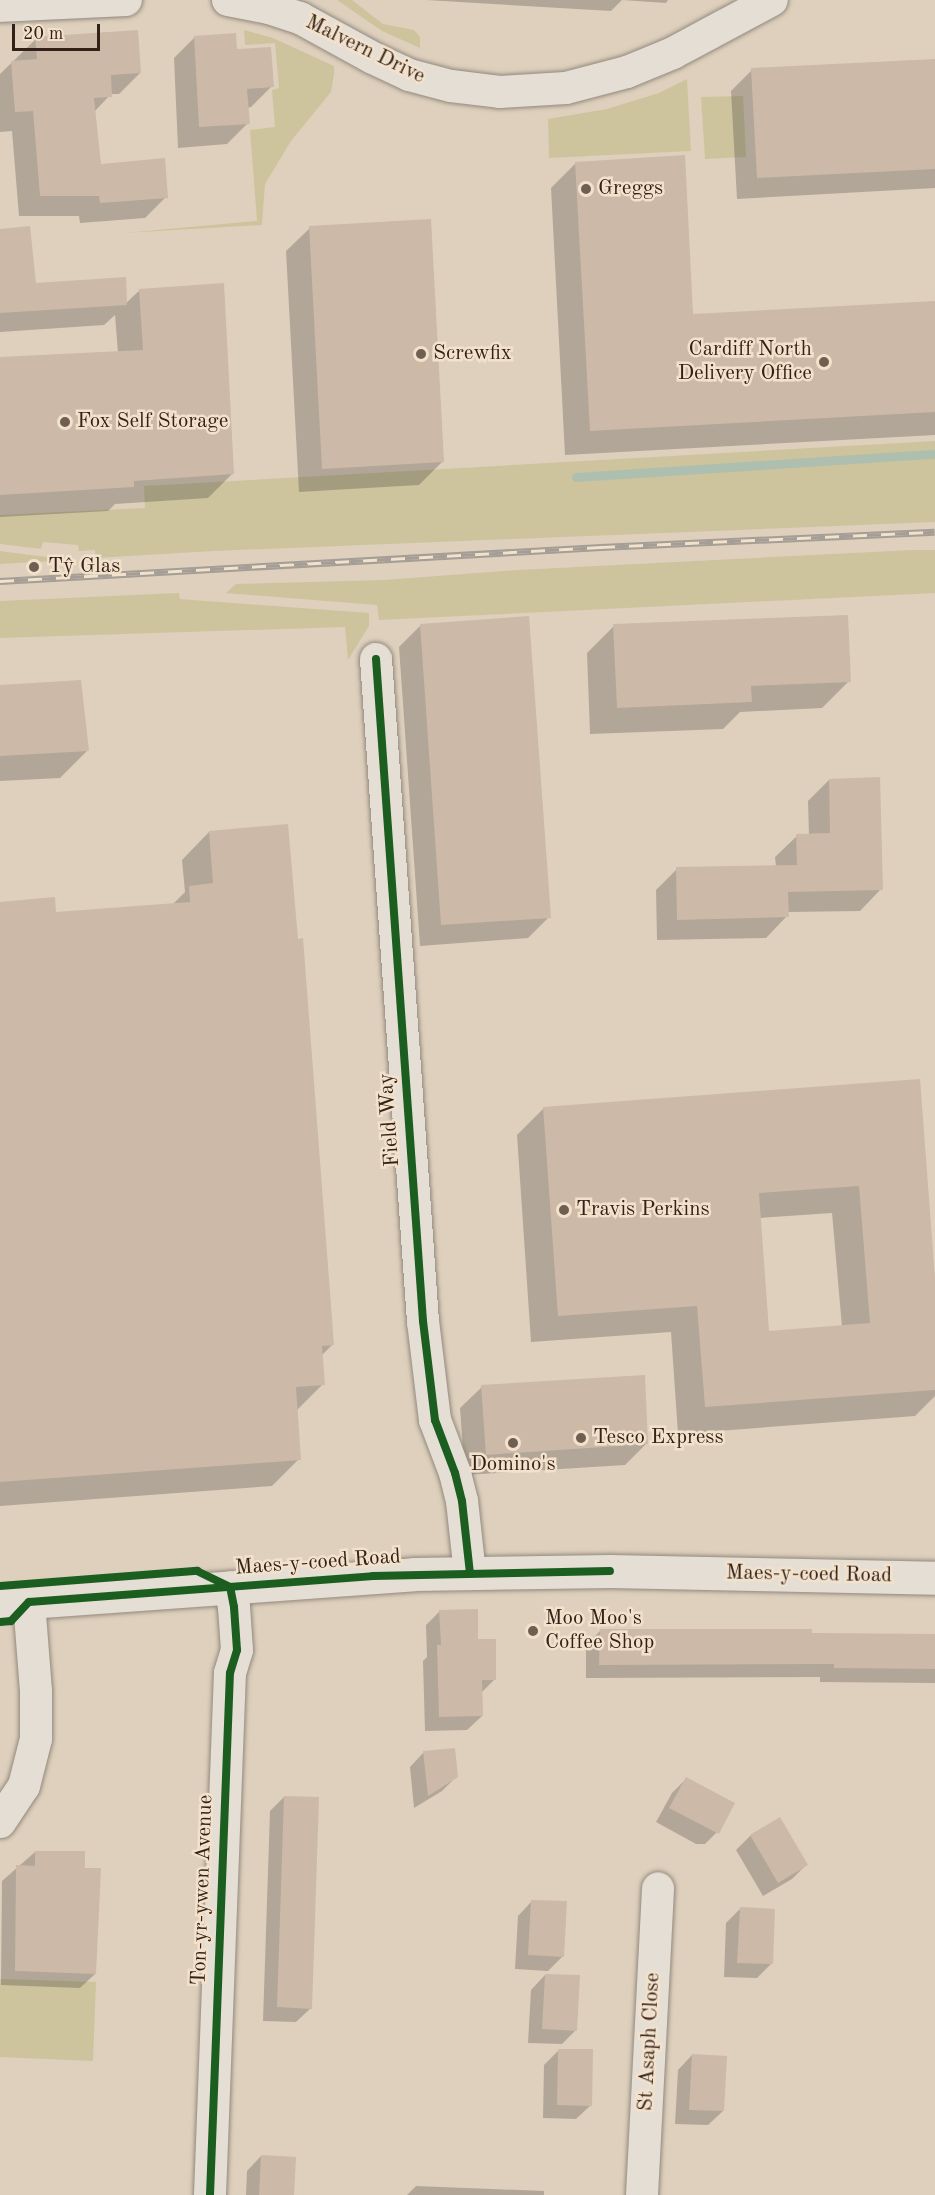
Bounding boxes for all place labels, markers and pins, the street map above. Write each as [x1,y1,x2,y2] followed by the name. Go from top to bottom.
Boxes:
[598,176,663,202] place label: Greggs
[579,182,593,196] marker: Greggs
[678,337,812,387] place label: Cardiff North Delivery Office
[433,341,512,367] place label: Screwfix
[414,347,428,361] marker: Screwfix
[817,355,831,369] marker: Cardiff North Delivery Office
[77,409,228,435] place label: Fox Self Storage
[58,415,72,429] marker: Fox Self Storage
[48,554,120,580] place label: Tŷ Glas
[25,558,43,576] marker: Tŷ Glas
[576,1197,710,1223] place label: Travis Perkins
[557,1203,571,1217] marker: Travis Perkins
[593,1425,724,1451] place label: Tesco Express
[574,1431,588,1445] marker: Tesco Express
[506,1436,520,1450] marker: Domino's
[470,1452,556,1478] place label: Domino's
[545,1606,654,1656] place label: Moo Moo's Coffee Shop
[526,1624,540,1638] marker: Moo Moo's Coffee Shop

